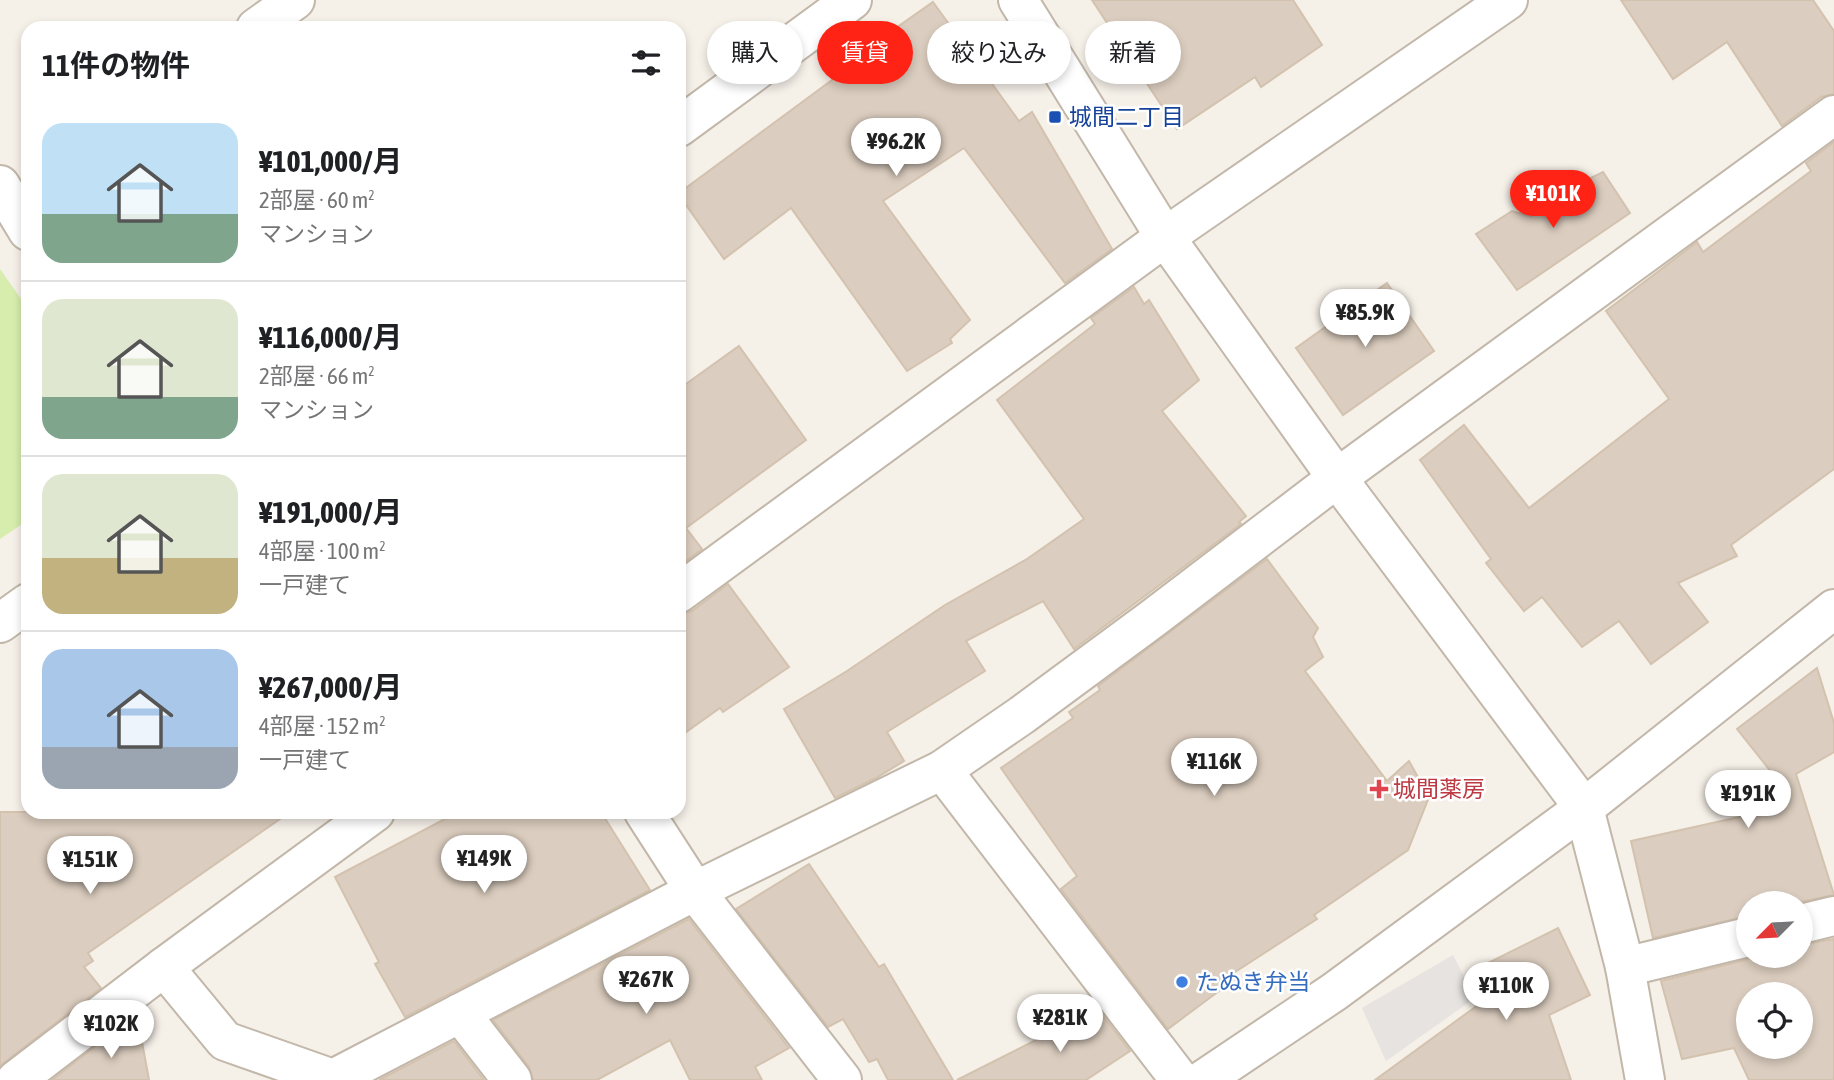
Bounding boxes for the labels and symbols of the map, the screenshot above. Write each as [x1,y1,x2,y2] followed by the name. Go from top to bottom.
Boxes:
[1069,104,1184,130] place label: 城間二丁目
[1047,109,1063,125] marker: 城間二丁目
[839,118,953,178] pin: ¥96.2K
[1504,170,1602,230] pin: ¥101K
[1308,290,1422,349] pin: ¥85.9K
[1165,738,1263,798] pin: ¥116K
[1699,770,1797,830] pin: ¥191K
[1393,776,1485,802] place label: 城間薬房
[1371,781,1387,797] marker: 城間薬房
[41,836,139,896] pin: ¥151K
[435,836,533,895] pin: ¥149K
[1736,891,1813,968] north arrow
[597,956,695,1016] pin: ¥267K
[1457,962,1555,1022] pin: ¥110K
[1196,969,1311,995] place label: たぬき弁当
[1174,974,1190,990] marker: たぬき弁当
[1011,995,1109,1054] pin: ¥281K
[62,1000,160,1060] pin: ¥102K

